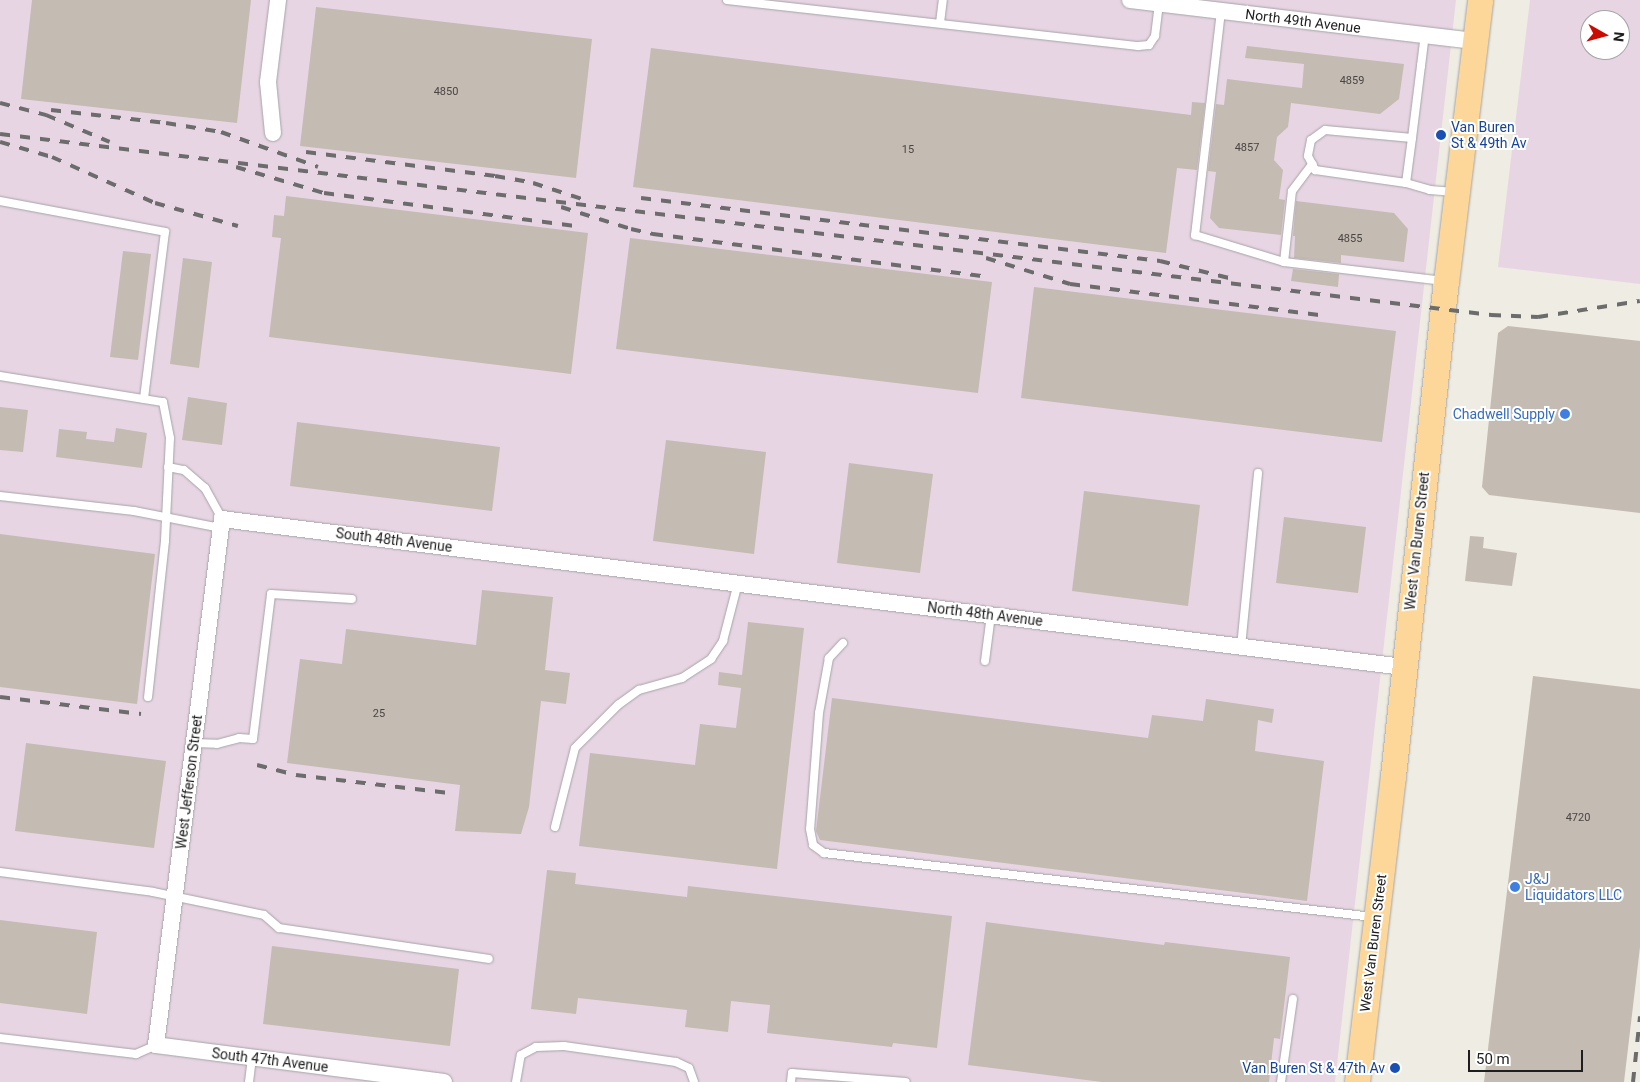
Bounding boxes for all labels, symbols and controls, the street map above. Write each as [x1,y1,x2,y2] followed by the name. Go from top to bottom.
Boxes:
[1244,6,1362,36] street label: North 49th Avenue
[1580,10,1630,60] north arrow
[1610,31,1627,43] text: N
[1340,74,1364,88] house number: 4859
[434,85,458,99] house number: 4850
[1451,119,1527,152] place label: Van Buren St & 49th Av
[1435,129,1447,141] marker: Van Buren St & 49th Av
[1235,141,1259,155] house number: 4857
[902,143,914,157] house number: 15
[1338,232,1362,246] house number: 4855
[1453,406,1555,422] place label: Chadwell Supply
[1559,408,1571,420] marker: Chadwell Supply
[1401,471,1433,611] street label: West Van Buren Street
[335,525,453,555] street label: South 48th Avenue
[926,599,1044,629] street label: North 48th Avenue
[373,707,385,721] house number: 25
[172,714,206,850] street label: West Jefferson Street
[1566,811,1590,825] house number: 4720
[1525,871,1622,904] place label: J&J Liquidators LLC
[1356,873,1390,1013] street label: West Van Buren Street
[1509,881,1521,893] marker: J&J Liquidators LLC
[1470,1040,1585,1072] scale bar
[211,1045,329,1075] street label: South 47th Avenue
[1476,1050,1510,1068] text: 50 m
[1242,1060,1385,1076] place label: Van Buren St & 47th Av
[1389,1062,1401,1074] marker: Van Buren St & 47th Av

